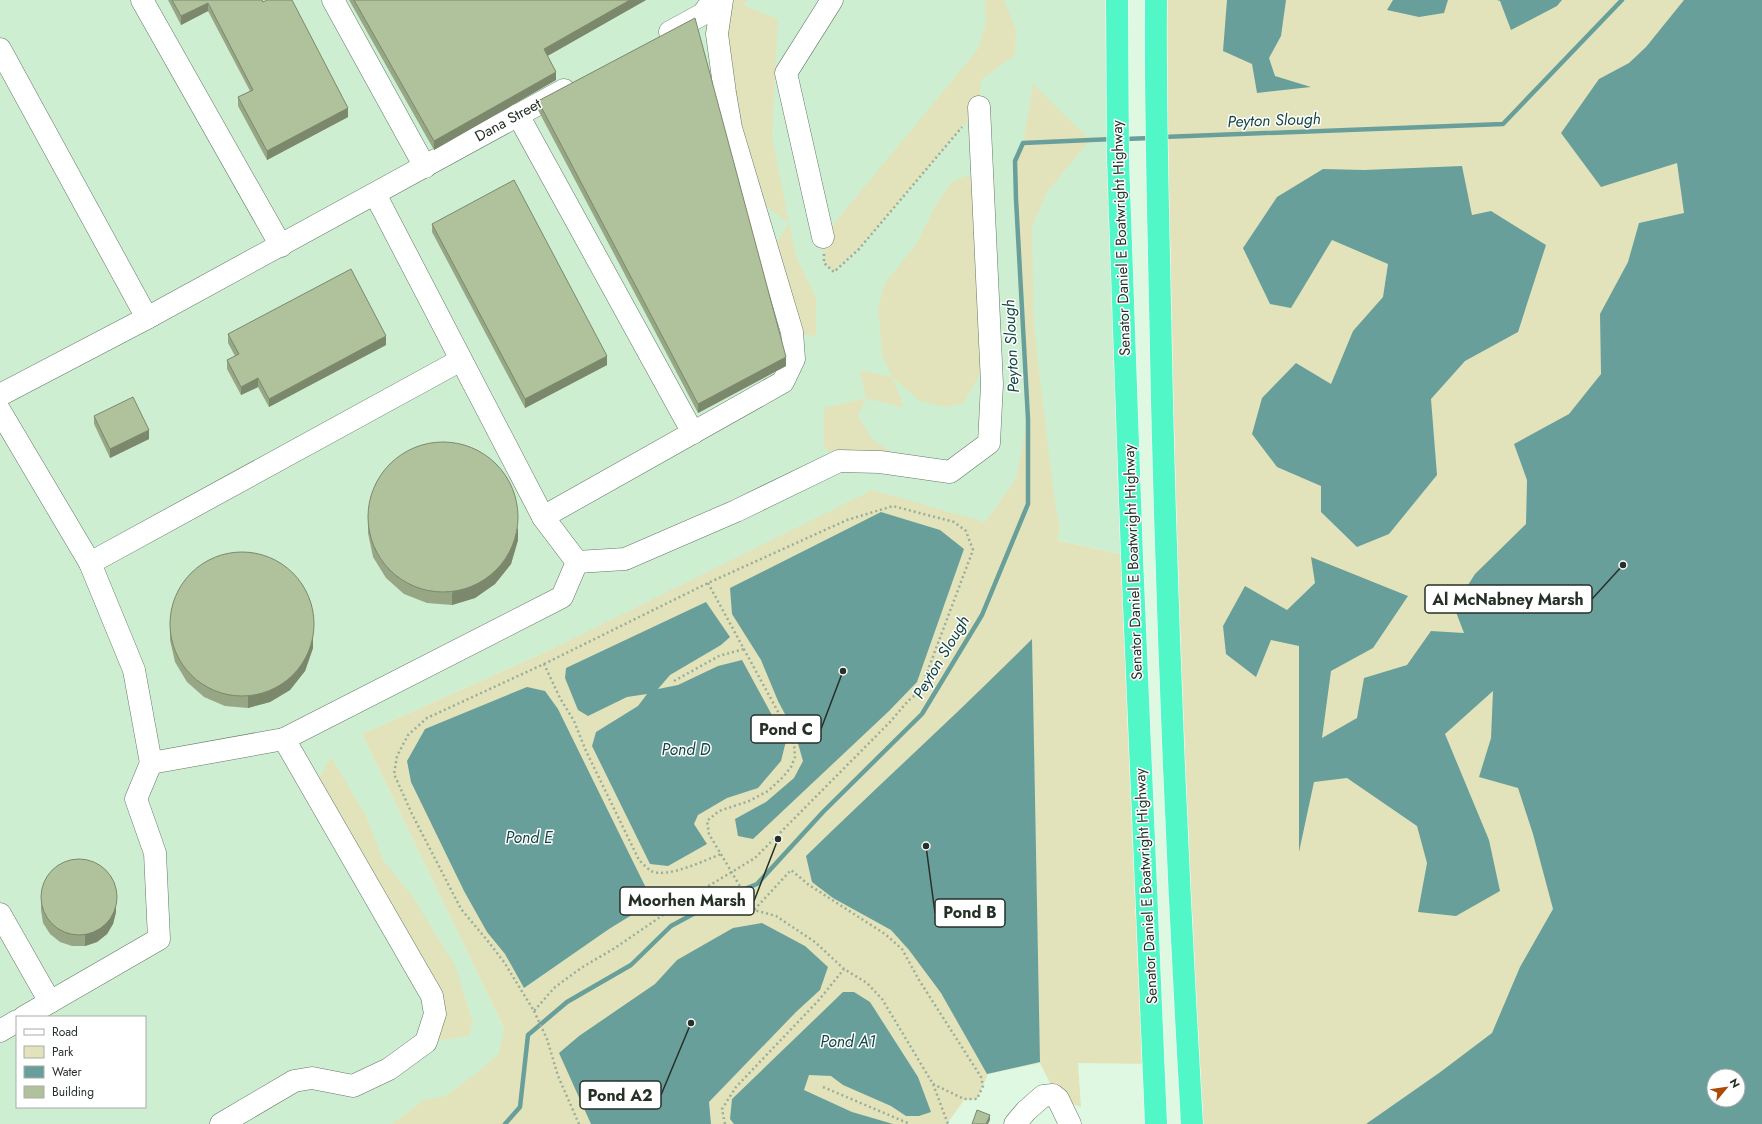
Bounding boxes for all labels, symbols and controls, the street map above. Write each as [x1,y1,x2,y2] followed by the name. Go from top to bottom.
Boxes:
[471,93,546,147] street label: Dana Street
[1227,107,1321,133] water label: Peyton Slough
[1106,119,1136,356] street label: Senator Daniel E Boatwright Highway
[997,299,1025,393] water label: Peyton Slough
[1118,443,1148,680] street label: Senator Daniel E Boatwright Highway
[1425,585,1592,613] callout: Al McNabney Marsh
[1431,588,1584,611] text: Al McNabney Marsh
[907,611,975,703] water label: Peyton Slough
[751,715,821,743] callout: Pond C
[759,718,813,741] text: Pond C
[662,738,711,761] water label: Pond D
[1129,767,1163,1004] street label: Senator Daniel E Boatwright Highway
[506,826,553,849] water label: Pond E
[620,887,754,915] callout: Moorhen Marsh
[628,889,746,912] text: Moorhen Marsh
[935,899,1005,927] callout: Pond B
[943,901,997,924] text: Pond B
[16,1016,146,1108] legend
[52,1023,78,1041] text: Road
[820,1030,876,1053] water label: Pond A1
[52,1043,74,1061] text: Park
[52,1063,83,1081] text: Water
[1706,1068,1746,1108] north arrow
[1726,1075,1744,1091] text: N
[580,1081,661,1109] callout: Pond A2
[52,1083,94,1101] text: Building
[587,1084,653,1107] text: Pond A2

